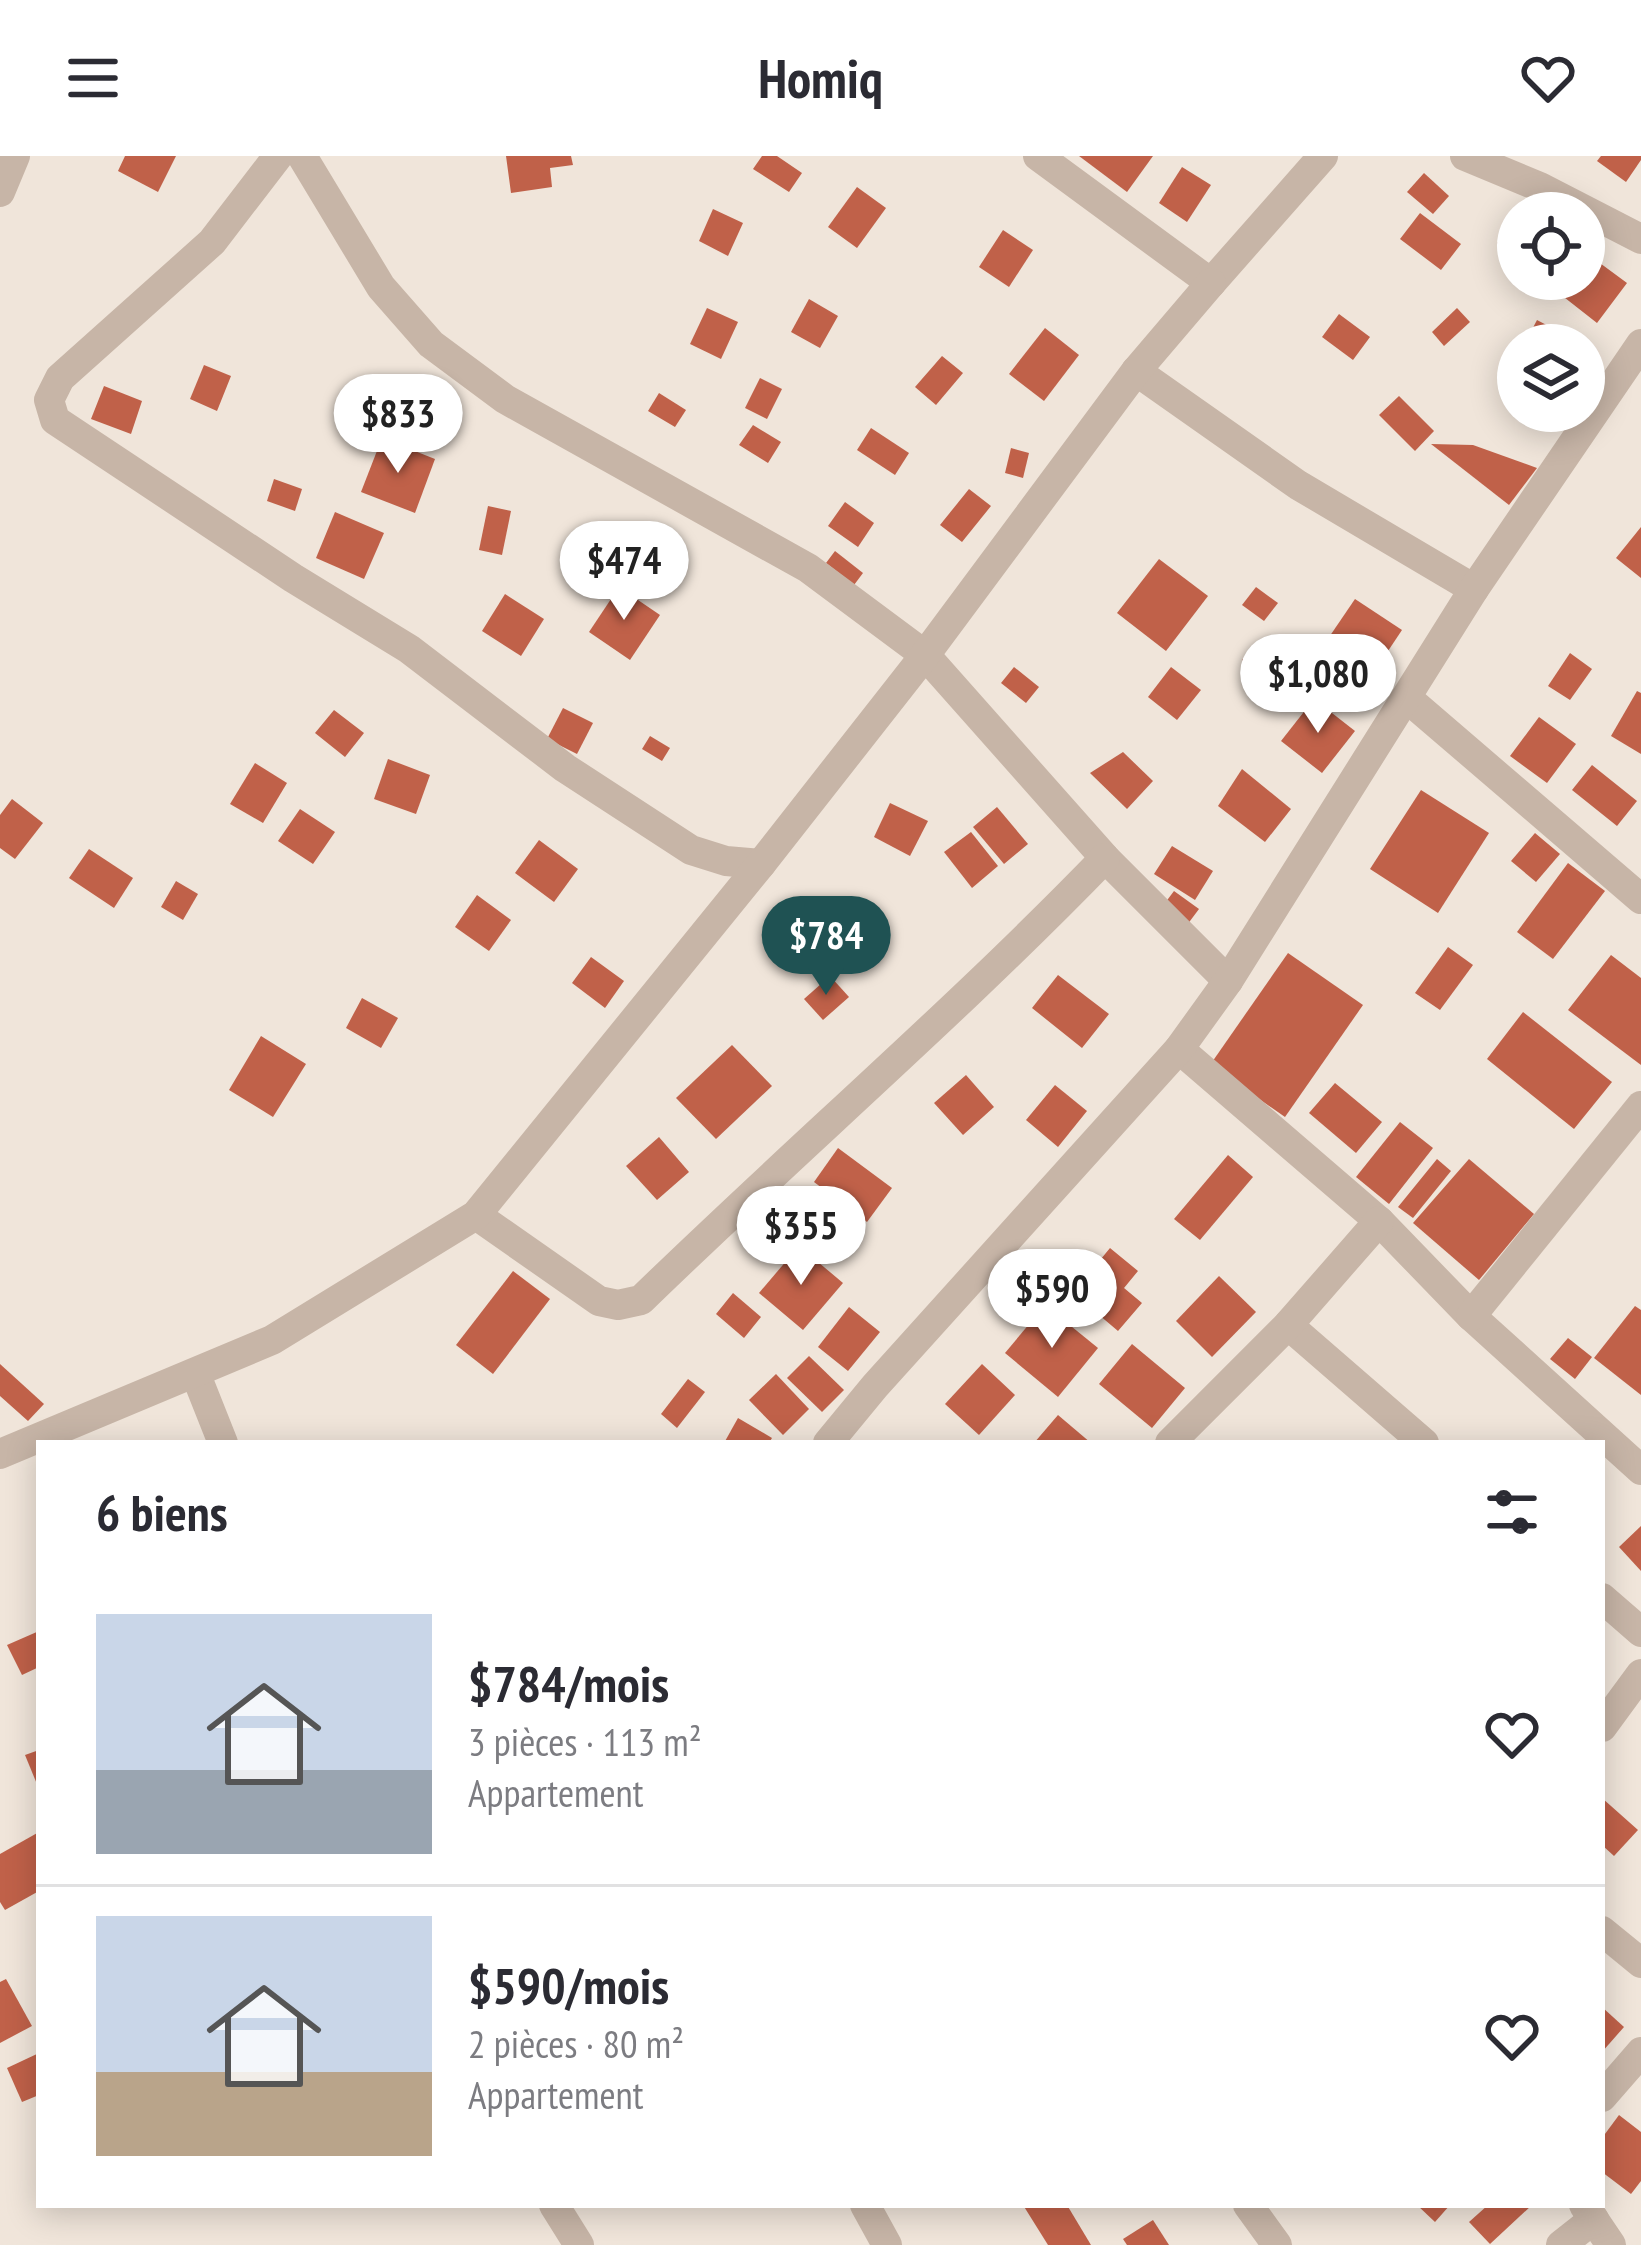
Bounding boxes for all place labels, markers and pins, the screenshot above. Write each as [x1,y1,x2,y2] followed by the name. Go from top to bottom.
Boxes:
[327,374,469,476] pin: $833
[553,521,695,623] pin: $474
[1220,634,1416,736] pin: $1,080
[755,896,897,998] pin: $784
[730,1186,872,1288] pin: $355
[981,1249,1123,1351] pin: $590

